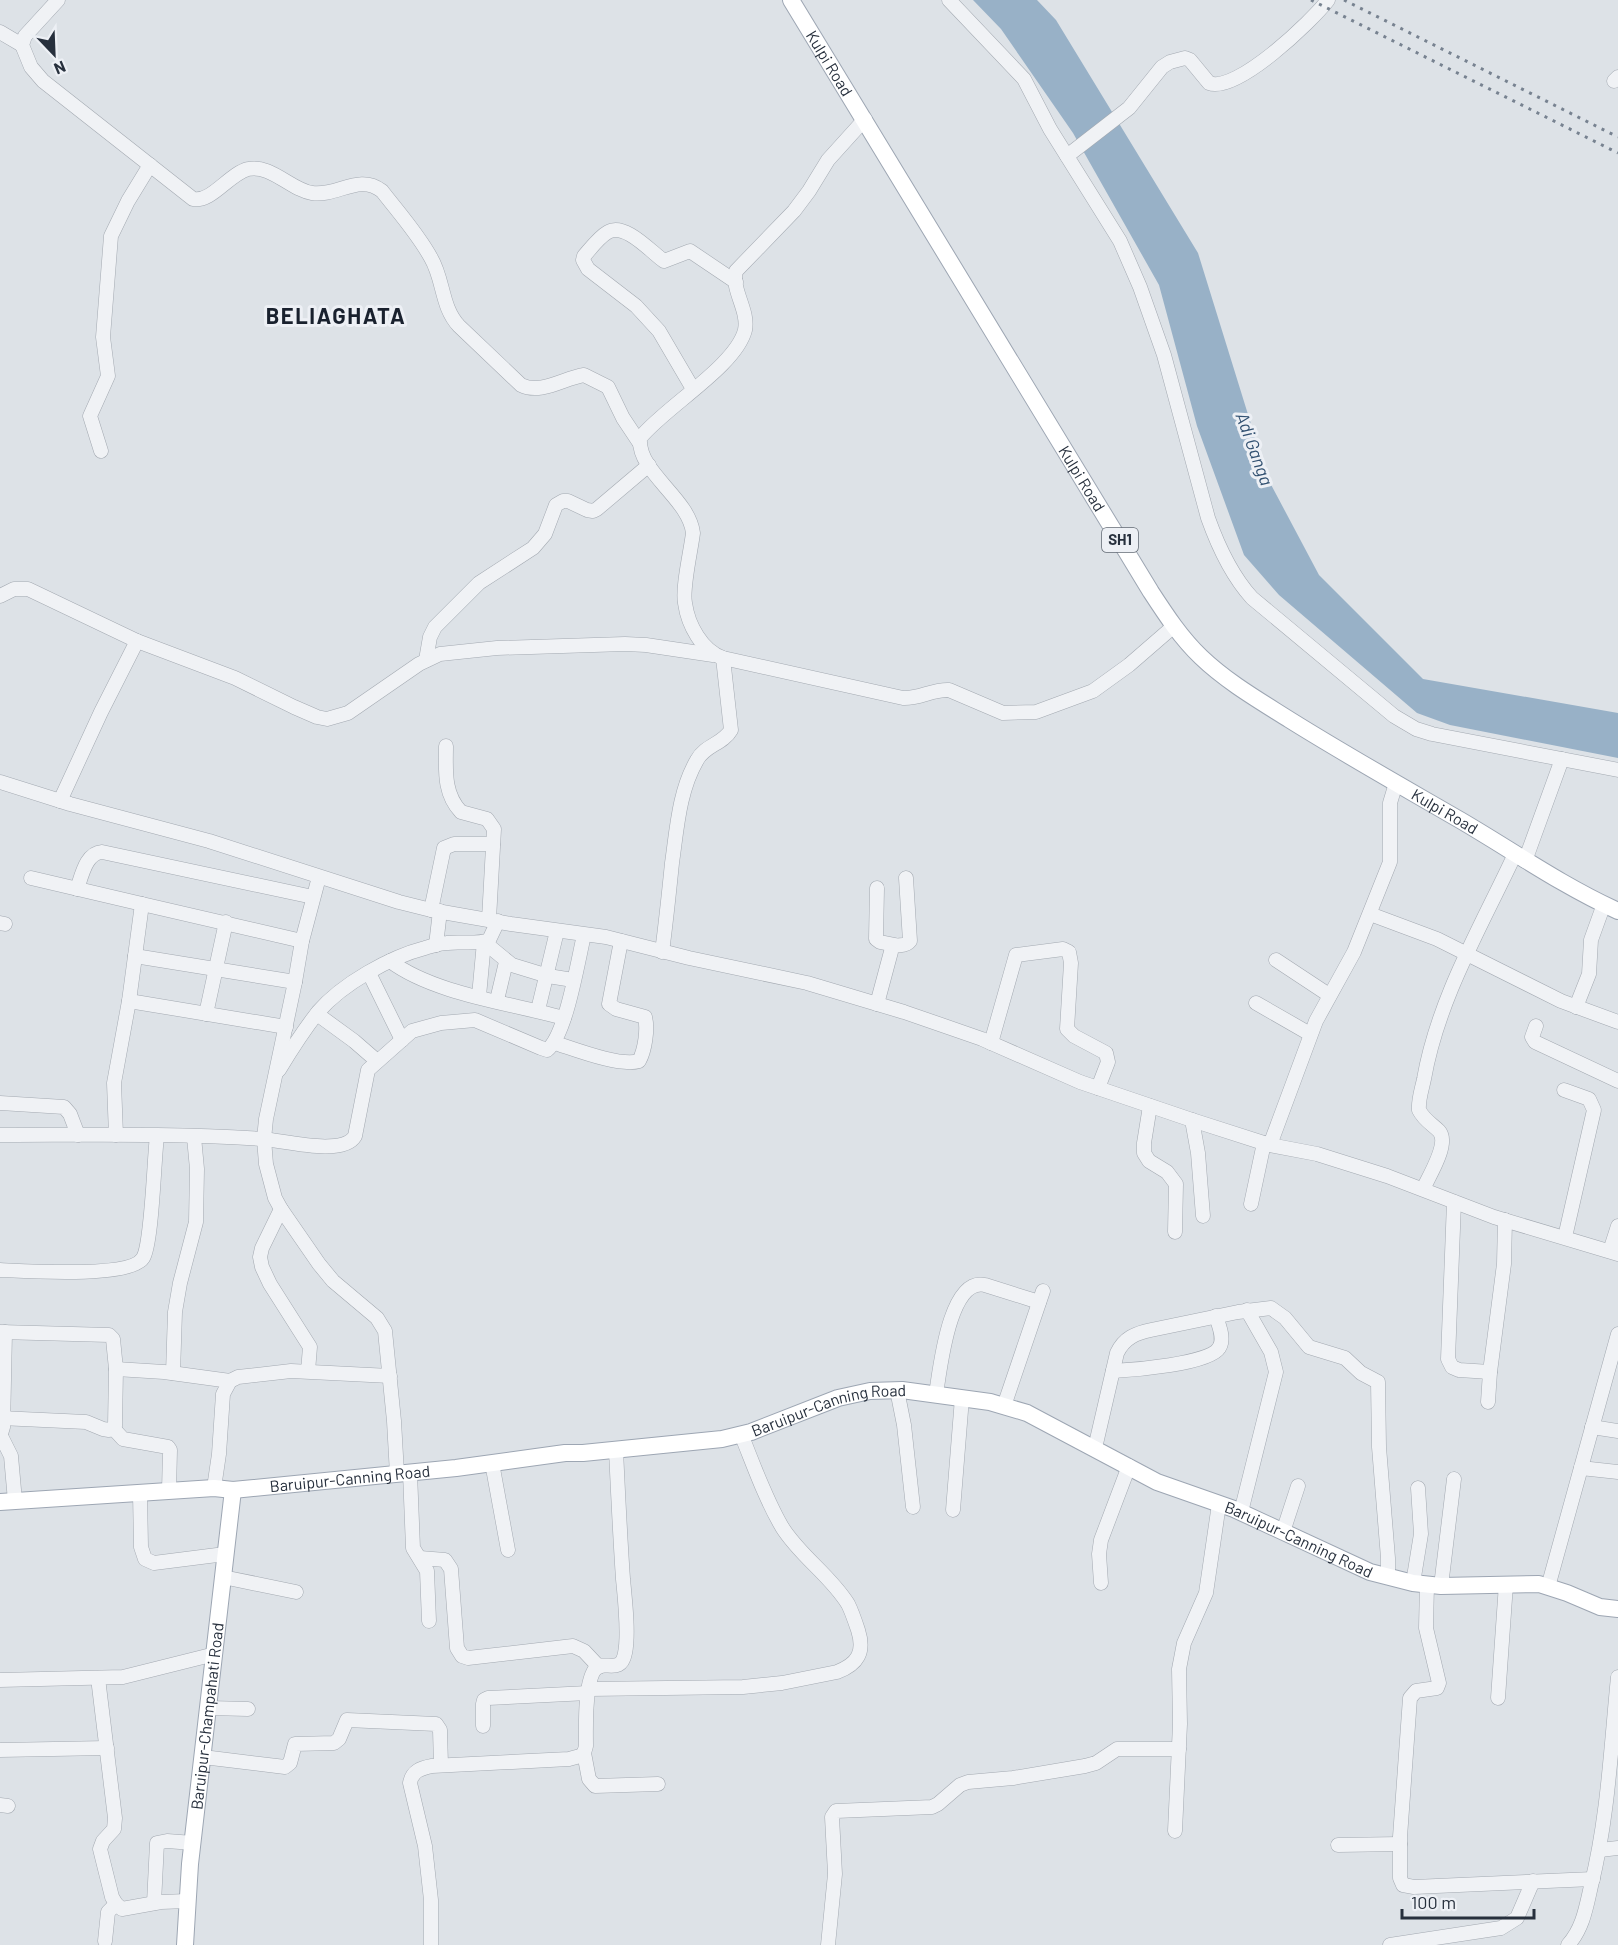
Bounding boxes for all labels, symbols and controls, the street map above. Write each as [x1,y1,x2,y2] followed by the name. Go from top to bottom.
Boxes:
[24,24,84,84] north arrow
[803,27,857,99] street label: Kulpi Road
[51,57,69,79] text: N
[266,302,406,328] district label: BELIAGHATA
[1232,409,1278,488] water label: Adi Ganga
[1055,442,1110,515] street label: Kulpi Road
[1102,528,1138,552] road number: SH1
[1408,784,1482,838] street label: Kulpi Road
[749,1380,906,1440] street label: Baruipur-Canning Road
[269,1461,431,1495] street label: Baruipur-Canning Road
[1222,1497,1376,1581] street label: Baruipur-Canning Road
[186,1622,227,1811] street label: Baruipur-Champahati Road
[1402,1882,1534,1920] scale bar
[1411,1891,1456,1913] text: 100 m

